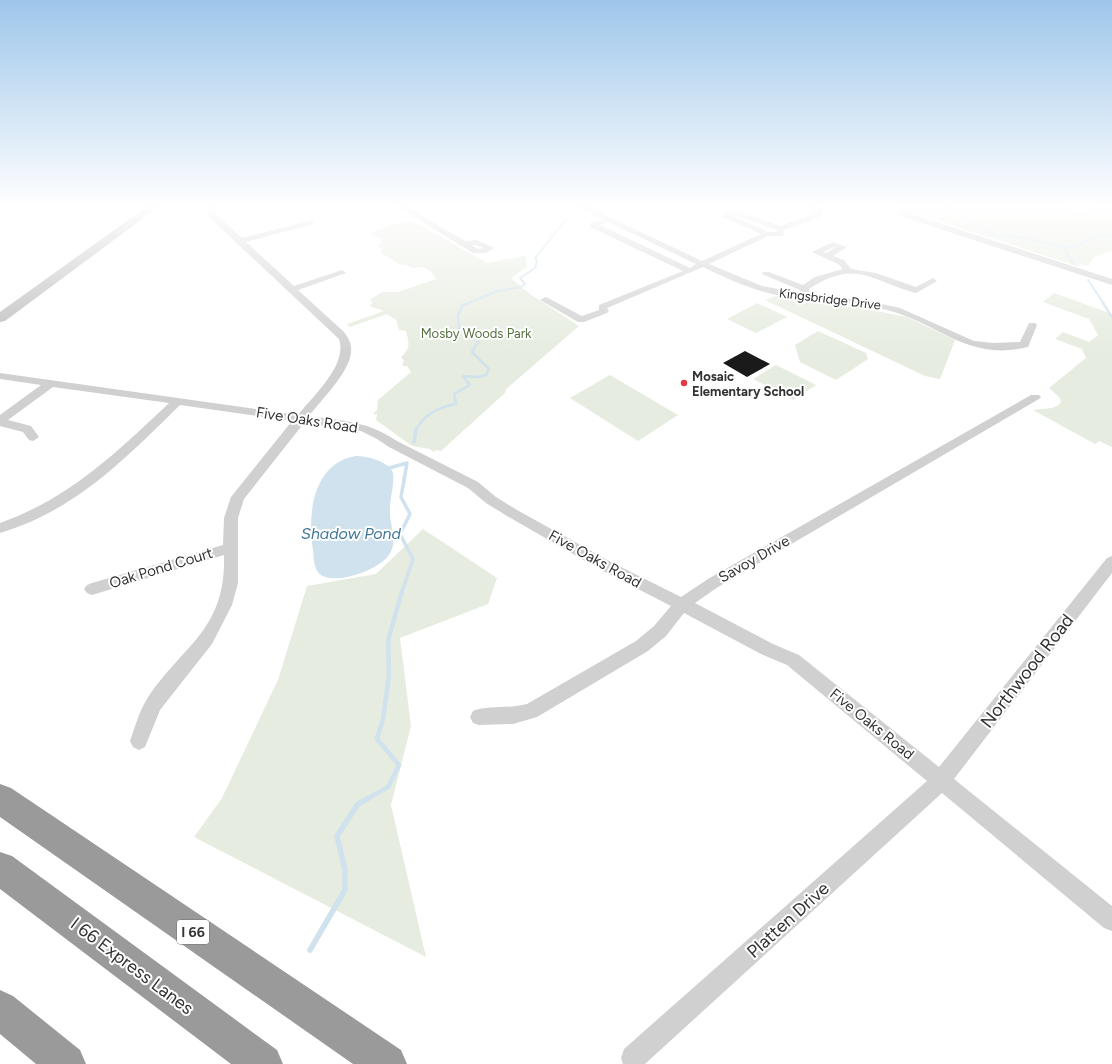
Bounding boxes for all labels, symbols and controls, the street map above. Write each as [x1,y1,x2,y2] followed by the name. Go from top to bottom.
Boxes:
[778,285,882,313] street label: Kingsbridge Drive
[421,326,532,341] park label: Mosby Woods Park
[692,369,804,399] place label: Mosaic Elementary School
[679,378,689,388] marker: Mosaic Elementary School
[255,403,359,437] street label: Five Oaks Road
[301,524,402,543] water label: Shadow Pond
[546,526,644,592] street label: Five Oaks Road
[715,531,793,587] street label: Savoy Drive
[107,544,215,592] street label: Oak Pond Court
[976,610,1078,732] street label: Northwood Road
[826,685,918,763] street label: Five Oaks Road
[742,877,834,963] street label: Platten Drive
[66,913,198,1019] street label: I 66 Express Lanes
[177,920,209,944] road number: I 66

